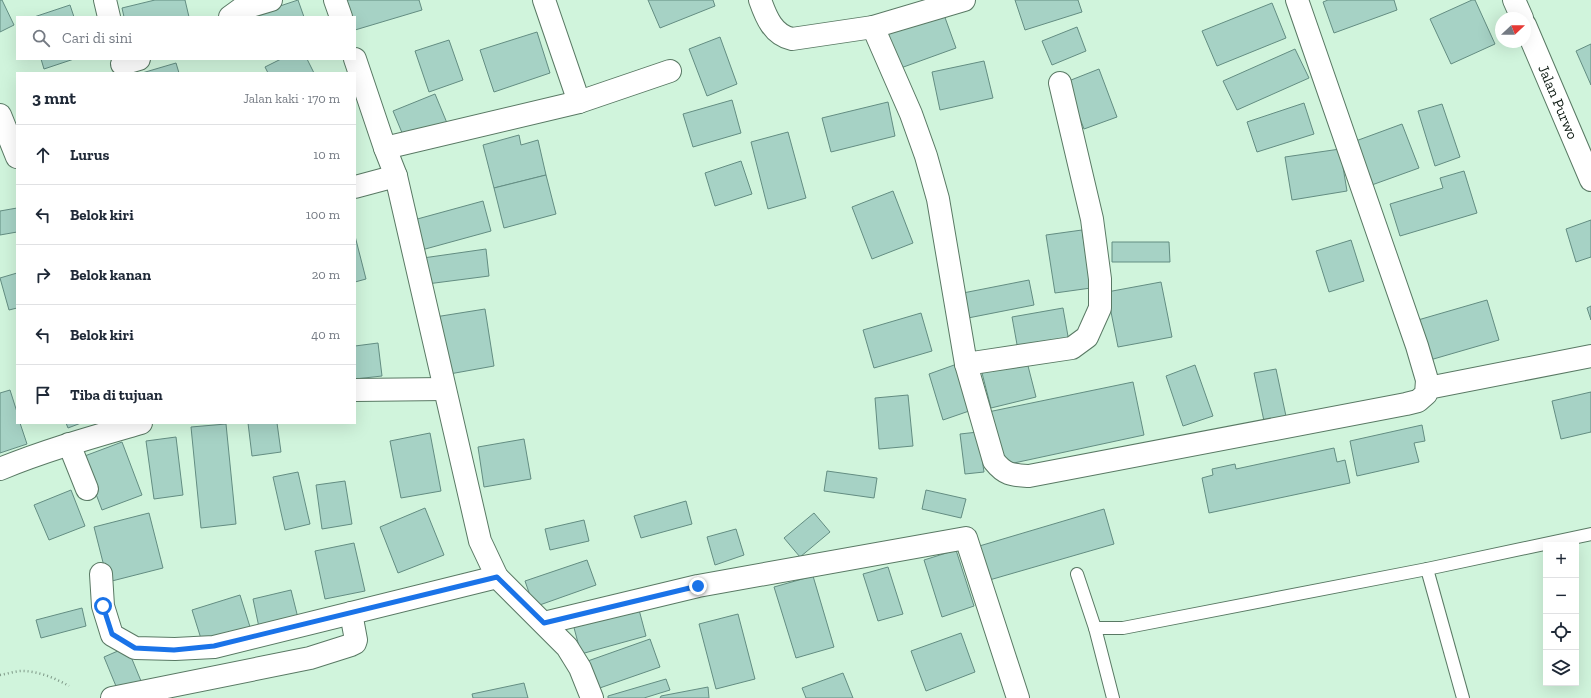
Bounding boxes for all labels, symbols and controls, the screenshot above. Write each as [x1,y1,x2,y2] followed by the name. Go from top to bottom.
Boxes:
[1495,12,1531,48] north arrow
[16,16,356,60] search box
[30,27,52,49] icon: search
[62,29,132,47] text: Cari di sini
[1534,62,1582,142] street label: Jalan Purwo
[32,88,76,108] text: 3 mnt
[243,91,340,106] text: Jalan kaki · 170 m
[32,144,54,166] icon: ahead
[70,146,109,164] text: Lurus
[313,147,340,162] text: 10 m
[32,204,54,226] icon: left
[70,206,134,224] text: Belok kiri
[306,207,340,222] text: 100 m
[32,264,54,286] icon: right
[70,266,151,284] text: Belok kanan
[312,267,340,282] text: 20 m
[32,324,54,346] icon: left
[70,326,134,344] text: Belok kiri
[311,327,340,342] text: 40 m
[32,384,54,406] icon: arrive
[70,386,163,404] text: Tiba di tujuan
[1543,542,1579,686] map controls
[1543,542,1579,578] button: +
[689,577,707,595] route end
[1543,578,1579,614] button: −
[94,597,112,615] route start
[1543,614,1579,650] button: locate
[1543,650,1579,686] button: layers

